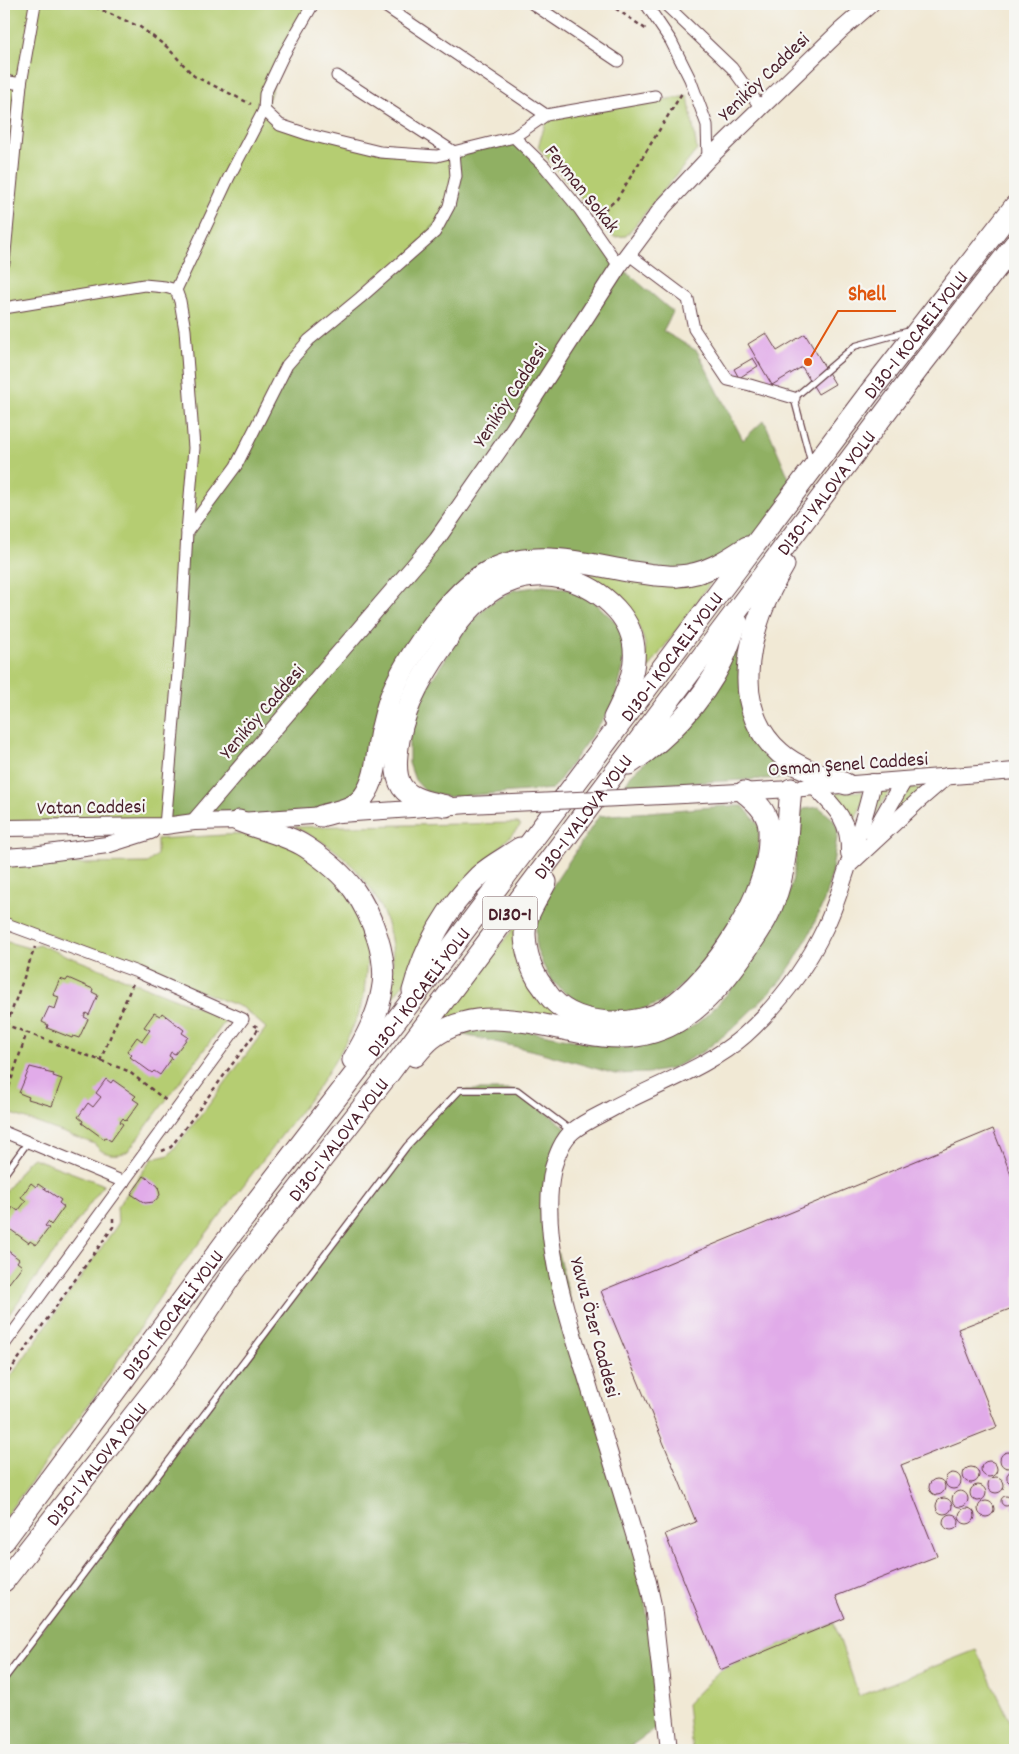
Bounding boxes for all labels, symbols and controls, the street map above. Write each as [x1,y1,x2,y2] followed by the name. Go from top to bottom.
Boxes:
[713,27,817,129] street label: Yeniköy Caddesi
[536,140,625,240] street label: Feyman Sokak
[858,266,976,406] street label: D130-1 KOCAELİ YOLU
[838,275,896,311] callout: Shell
[848,281,887,311] text: Shell
[468,339,555,454] street label: Yeniköy Caddesi
[771,426,884,563] street label: D130-1 YALOVA YOLU
[615,587,731,729] street label: D130-1 KOCAELİ YOLU
[214,659,313,767] street label: Yeniköy Caddesi
[767,746,929,786] street label: Osman Şenel Caddesi
[528,750,641,886] street label: D130-1 YALOVA YOLU
[37,794,146,824] street label: Vatan Caddesi
[482,896,538,930] road number: D130-1
[362,923,479,1064] street label: D130-1 KOCAELİ YOLU
[283,1073,397,1209] street label: D130-1 YALOVA YOLU
[117,1245,232,1387] street label: D130-1 KOCAELİ YOLU
[561,1255,625,1401] street label: Yavuz Özer Caddesi
[41,1398,155,1533] street label: D130-1 YALOVA YOLU

